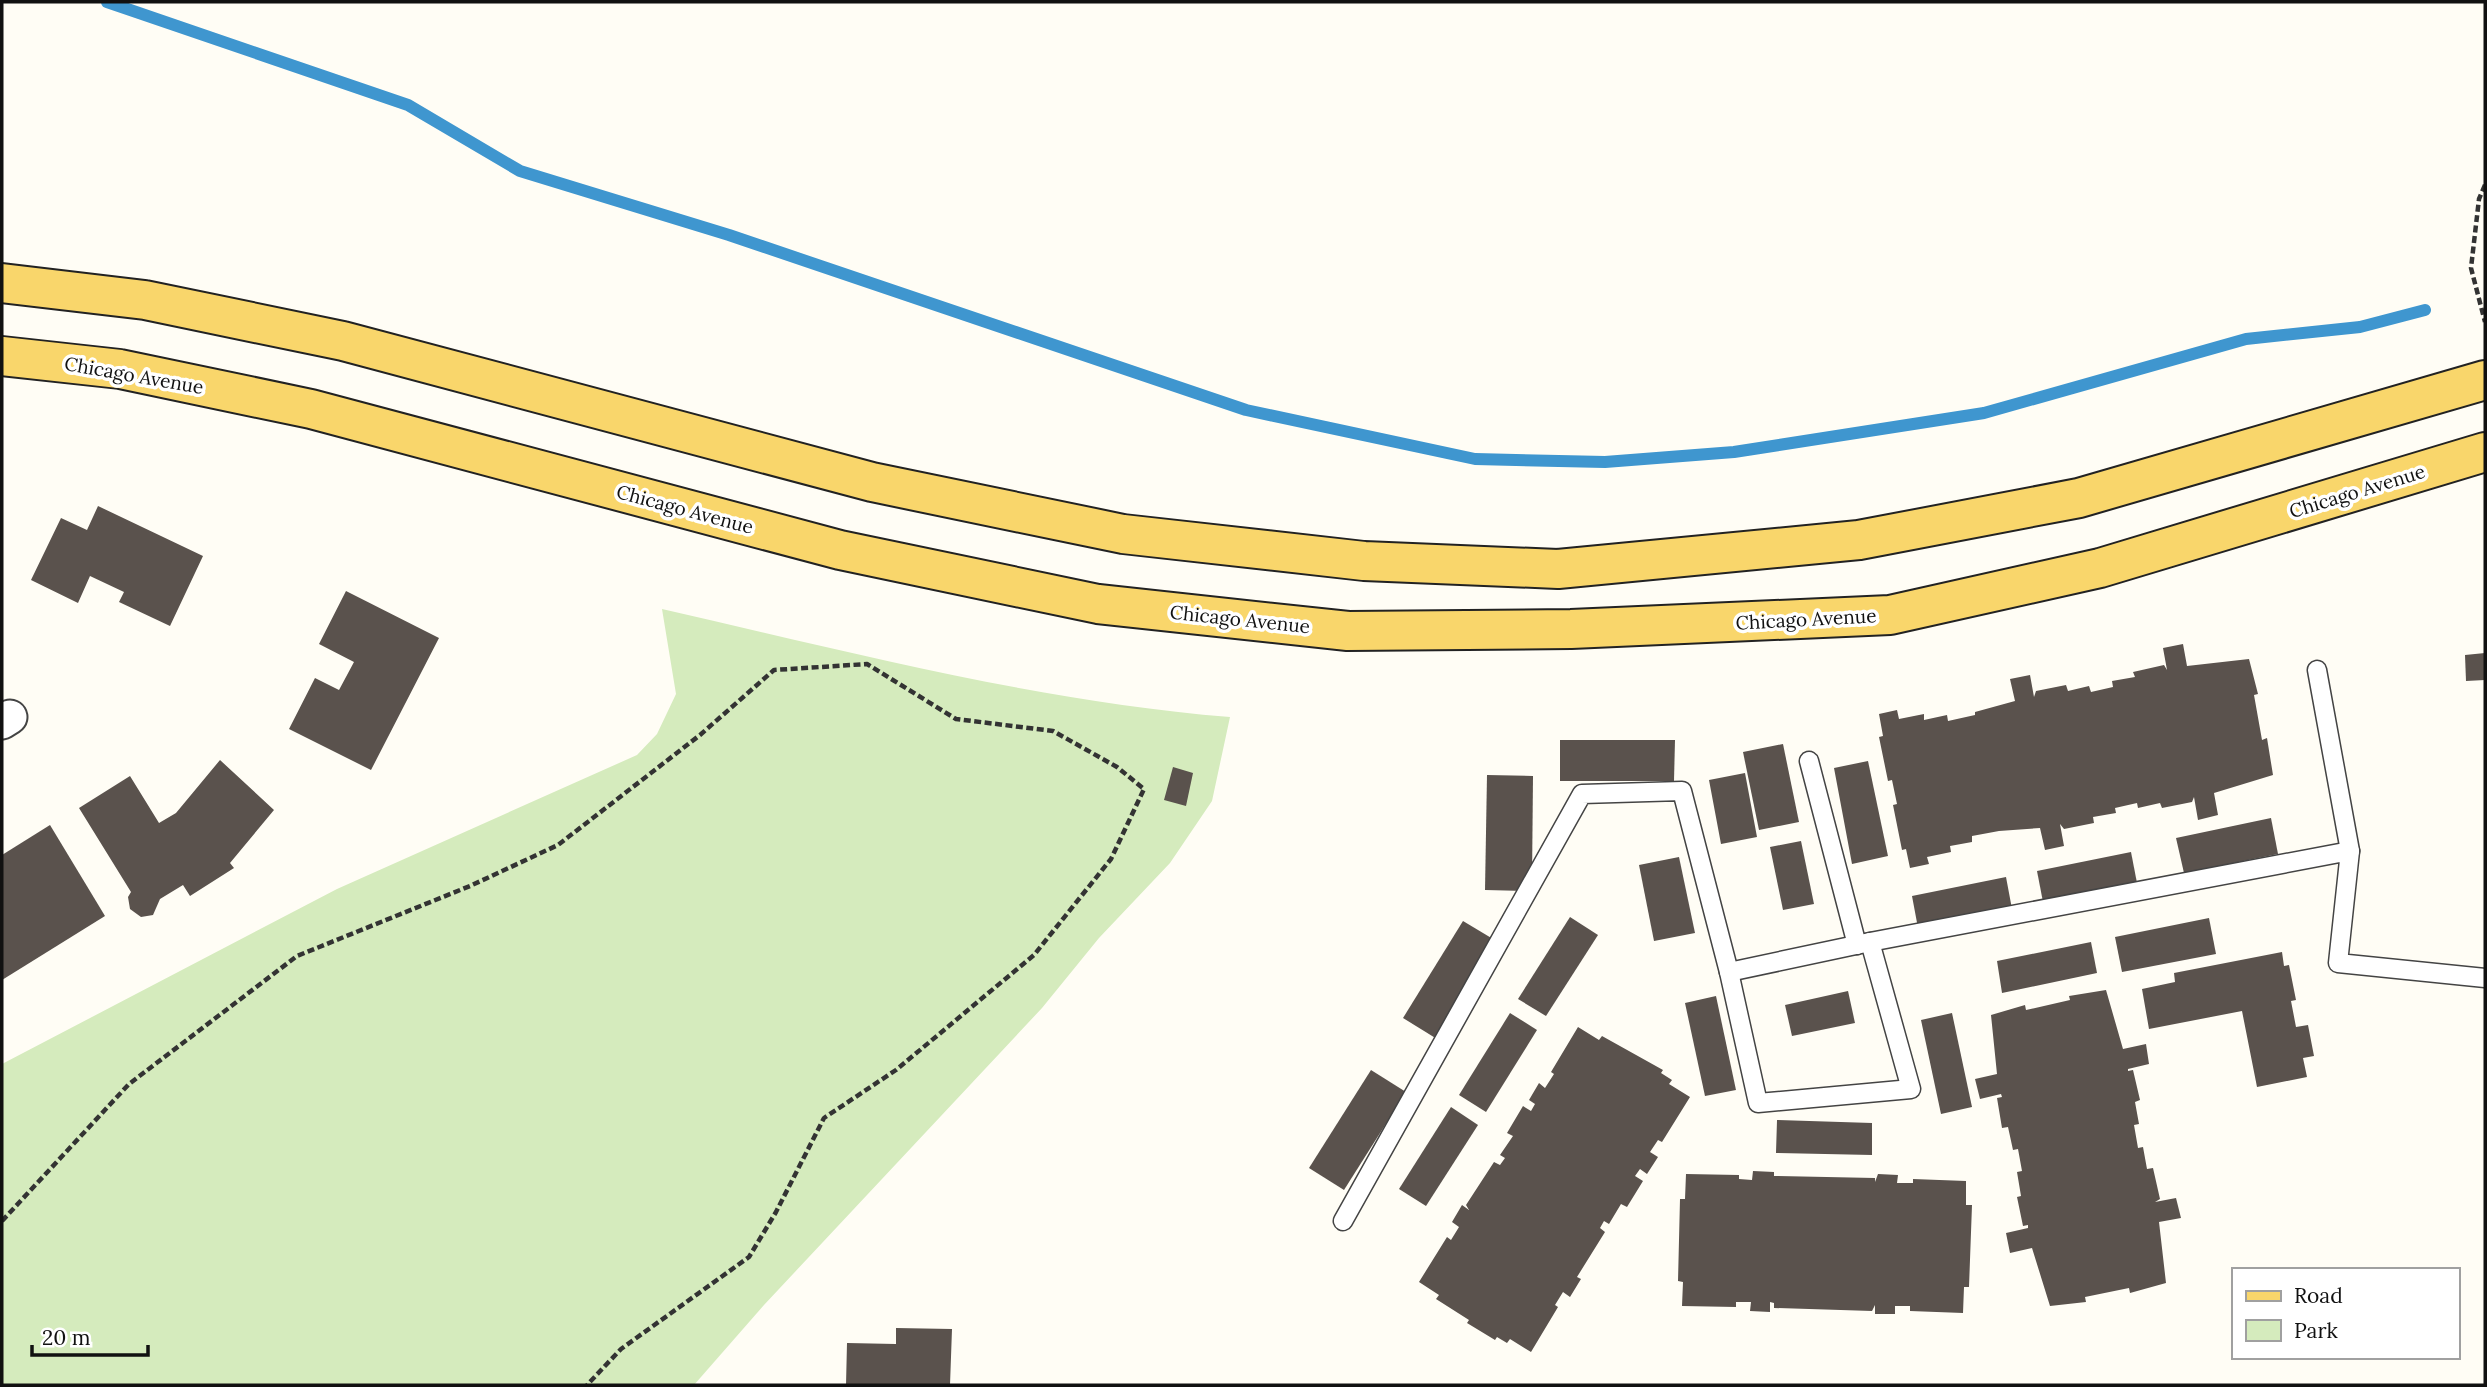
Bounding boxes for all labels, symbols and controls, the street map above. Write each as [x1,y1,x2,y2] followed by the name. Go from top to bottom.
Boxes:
[63,351,205,399] street label: Chicago Avenue
[2286,459,2428,523] street label: Chicago Avenue
[614,479,756,539] street label: Chicago Avenue
[1169,600,1311,638] street label: Chicago Avenue
[1735,603,1877,635] street label: Chicago Avenue
[2232,1268,2459,1359] legend
[2294,1282,2343,1309] text: Road
[32,1314,147,1358] scale bar
[2294,1317,2338,1344] text: Park
[42,1324,91,1351] text: 20 m

